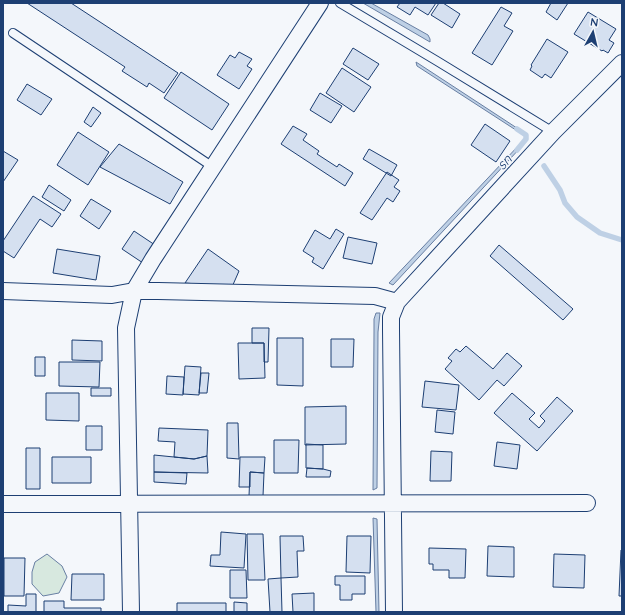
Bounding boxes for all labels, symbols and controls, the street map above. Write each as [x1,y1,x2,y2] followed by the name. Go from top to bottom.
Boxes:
[573,12,613,52] north arrow
[589,15,599,30] text: N
[492,150,516,174] water label: sn

